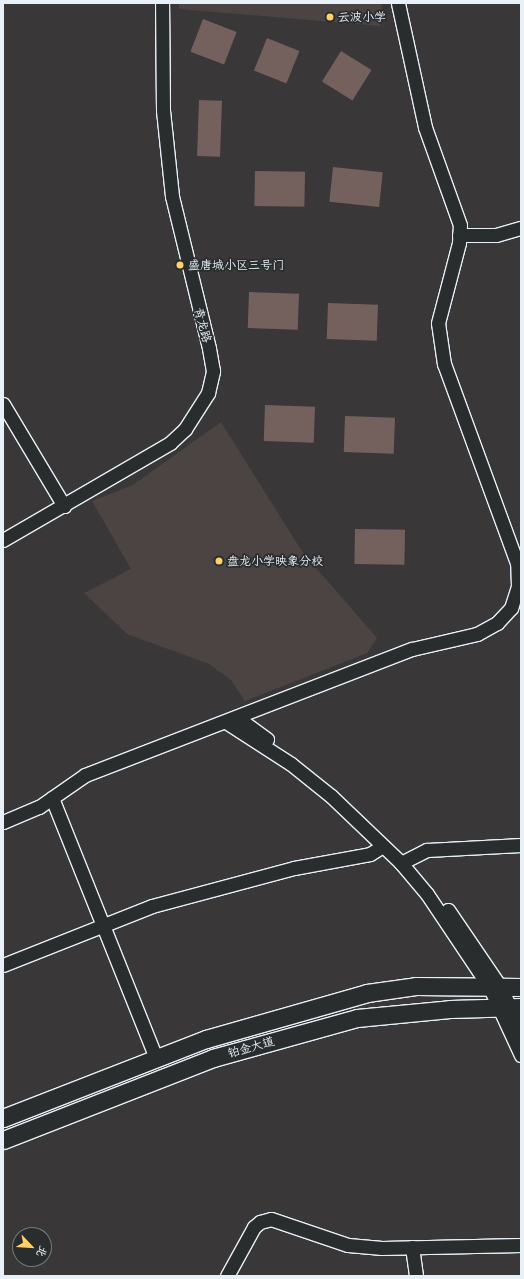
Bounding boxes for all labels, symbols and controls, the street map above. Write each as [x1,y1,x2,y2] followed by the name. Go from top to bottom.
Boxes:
[338,10,386,24] place label: 云波小学
[325,12,335,22] marker: 云波小学
[188,258,284,272] place label: 盛唐城小区三号门
[175,260,185,270] marker: 盛唐城小区三号门
[191,306,215,344] street label: 青龙路
[227,554,323,568] place label: 盘龙小学映象分校
[214,556,224,566] marker: 盘龙小学映象分校
[226,1033,276,1061] street label: 铂金大道
[12,1227,52,1267] north arrow
[32,1243,52,1260] text: 北

